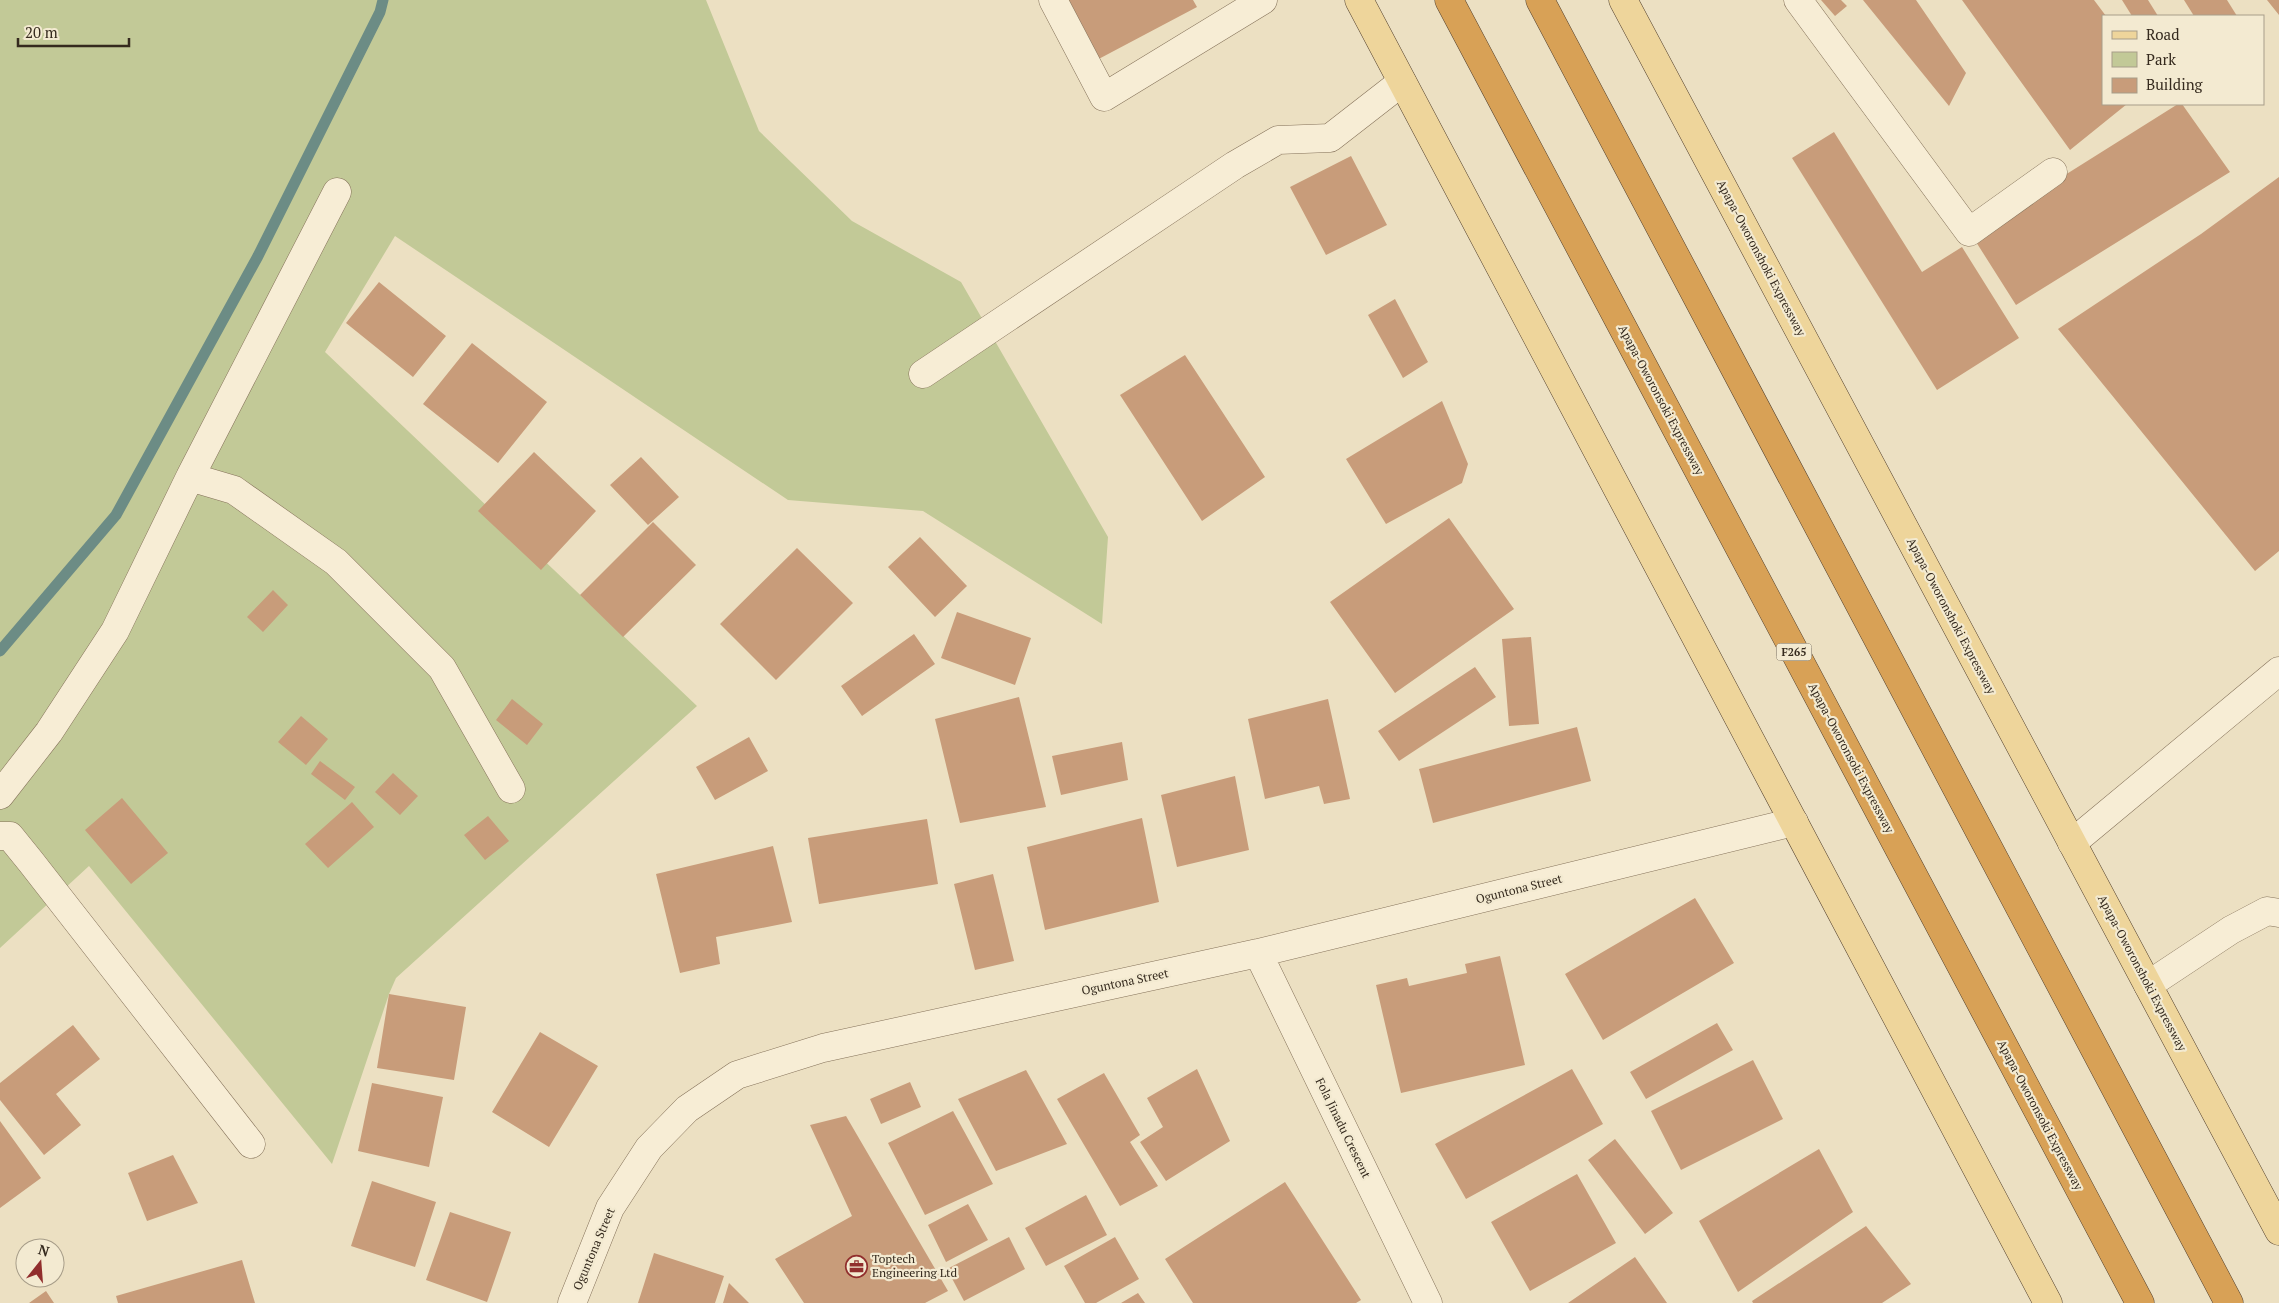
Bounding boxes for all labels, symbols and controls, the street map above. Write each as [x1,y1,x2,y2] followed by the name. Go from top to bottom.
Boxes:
[18,15,129,47] scale bar
[2102,15,2264,105] legend
[25,22,58,42] text: 20 m
[2146,24,2179,44] text: Road
[2146,49,2176,69] text: Park
[2146,74,2204,94] text: Building
[1714,177,1810,339] street label: Apapa-Oworonshoki Expressway
[1615,322,1708,478] street label: Apapa-Oworonsoki Expressway
[1904,535,2000,697] street label: Apapa-Oworonshoki Expressway
[1776,644,1812,660] road number: F265
[1805,680,1898,836] street label: Apapa-Oworonsoki Expressway
[1474,870,1564,906] street label: Oguntona Street
[2095,892,2191,1054] street label: Apapa-Oworonshoki Expressway
[1080,965,1170,998] street label: Oguntona Street
[1994,1037,2087,1193] street label: Apapa-Oworonsoki Expressway
[1313,1075,1374,1181] street label: Fola Jinadu Crescent
[569,1205,618,1292] street label: Oguntona Street
[15,1238,65,1288] north arrow
[36,1239,52,1261] text: N
[872,1251,958,1280] place label: Toptech Engineering Ltd
[844,1254,868,1278] office icon: Toptech Engineering Ltd

